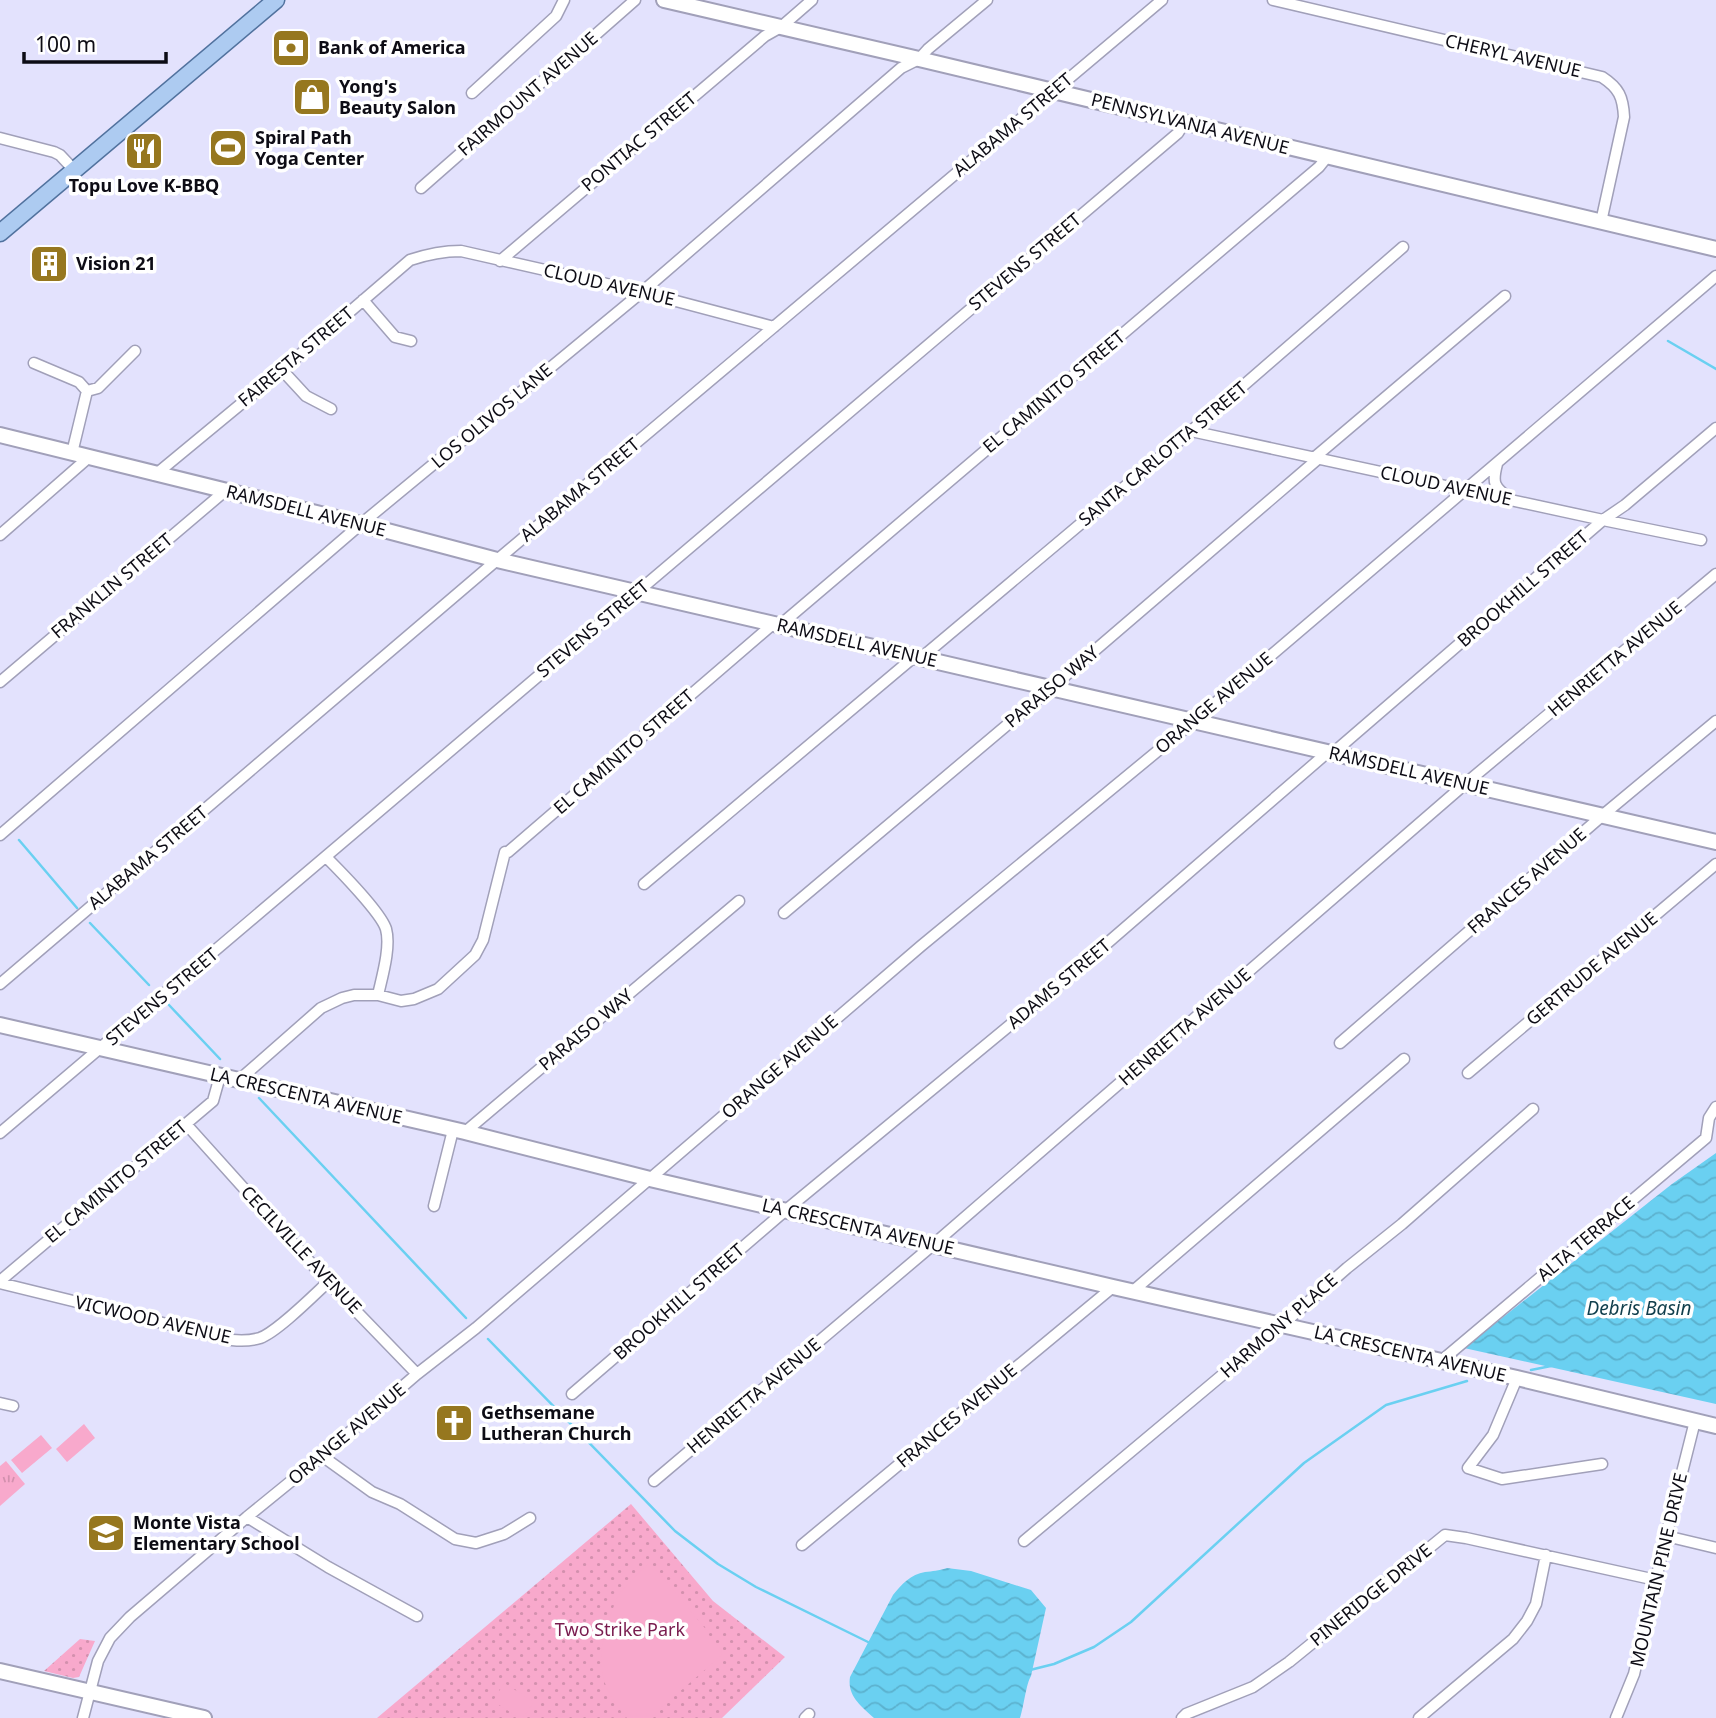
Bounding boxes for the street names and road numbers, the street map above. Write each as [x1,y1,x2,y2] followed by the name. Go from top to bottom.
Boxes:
[452,26,602,161] street label: FAIRMOUNT AVENUE
[1443,28,1583,82] street label: CHERYL AVENUE
[947,67,1077,181] street label: ALABAMA STREET
[576,86,701,196] street label: PONTIAC STREET
[1089,87,1292,159] street label: PENNSYLVANIA AVENUE
[963,207,1086,315] street label: STEVENS STREET
[541,257,677,311] street label: CLOUD AVENUE
[233,301,358,412] street label: FAIRESTA STREET
[977,325,1130,458] street label: EL CAMINITO STREET
[426,357,557,473] street label: LOS OLIVOS LANE
[1073,376,1252,531] street label: SANTA CARLOTTA STREET
[514,432,644,546] street label: ALABAMA STREET
[1378,459,1514,511] street label: CLOUD AVENUE
[224,479,389,542] street label: RAMSDELL AVENUE
[1452,525,1593,652] street label: BROOKHILL STREET
[45,527,177,643] street label: FRANKLIN STREET
[531,574,654,682] street label: STEVENS STREET
[1542,595,1686,721] street label: HENRIETTA AVENUE
[775,612,940,672] street label: RAMSDELL AVENUE
[999,639,1104,733] street label: PARAISO WAY
[1149,646,1277,759] street label: ORANGE AVENUE
[548,684,699,819] street label: EL CAMINITO STREET
[1327,740,1492,800] street label: RAMSDELL AVENUE
[82,800,212,914] street label: ALABAMA STREET
[1462,822,1591,939] street label: FRANCES AVENUE
[1520,906,1662,1030] street label: GERTRUDE AVENUE
[1002,933,1115,1033] street label: ADAMS STREET
[100,942,223,1050] street label: STEVENS STREET
[1113,962,1256,1090] street label: HENRIETTA AVENUE
[533,982,638,1076] street label: PARAISO WAY
[716,1009,843,1123] street label: ORANGE AVENUE
[208,1061,405,1129] street label: LA CRESCENTA AVENUE
[39,1115,192,1248] street label: EL CAMINITO STREET
[236,1180,367,1319] street label: CECILVILLE AVENUE
[1532,1190,1639,1286] street label: ALTA TERRACE
[760,1192,957,1260] street label: LA CRESCENTA AVENUE
[608,1238,749,1365] street label: BROOKHILL STREET
[1215,1268,1342,1383] street label: HARMONY PLACE
[73,1289,233,1349] street label: VICWOOD AVENUE
[1312,1319,1509,1387] street label: LA CRESCENTA AVENUE
[681,1332,825,1458] street label: HENRIETTA AVENUE
[891,1358,1022,1473] street label: FRANCES AVENUE
[282,1377,410,1490] street label: ORANGE AVENUE
[1624,1470,1692,1669] street label: MOUNTAIN PINE DRIVE
[1304,1538,1436,1651] street label: PINERIDGE DRIVE

